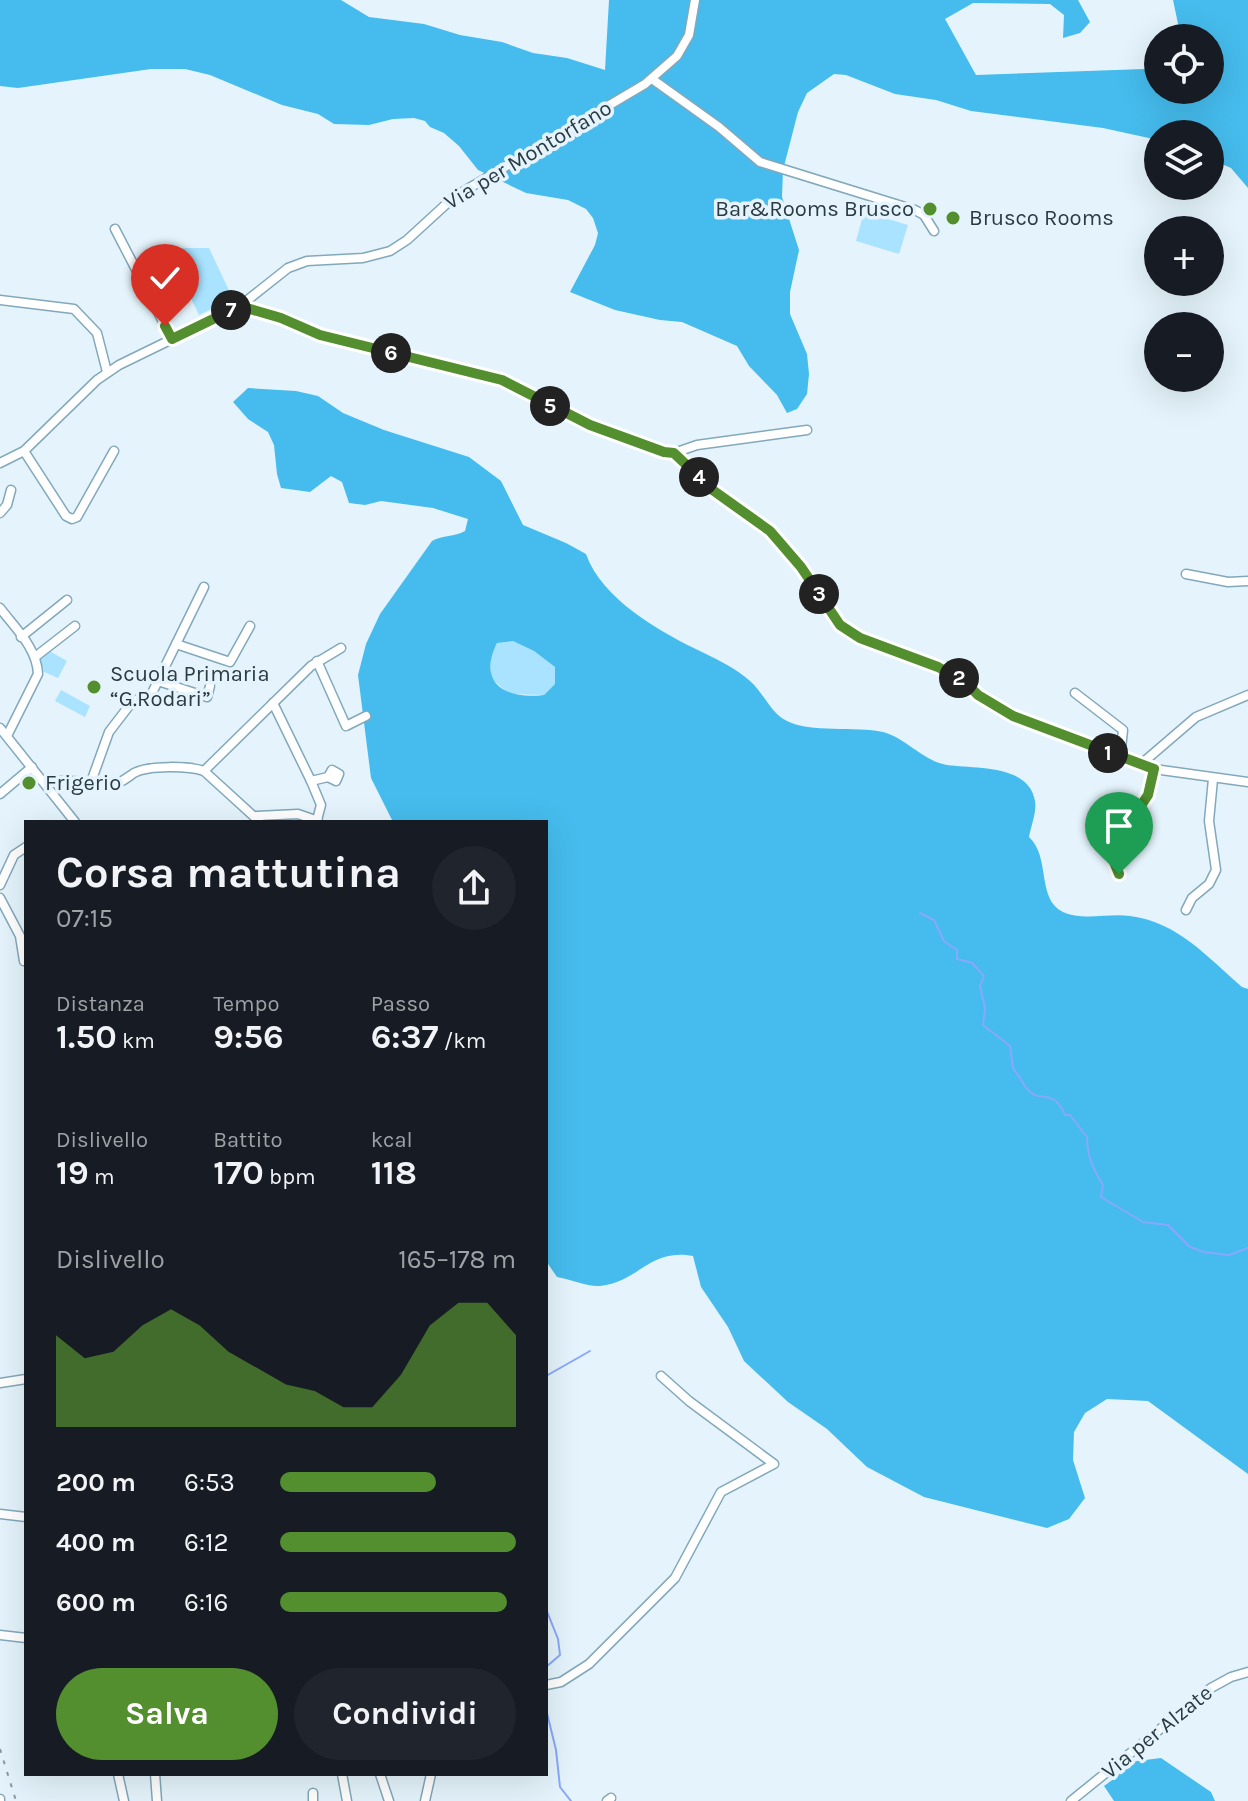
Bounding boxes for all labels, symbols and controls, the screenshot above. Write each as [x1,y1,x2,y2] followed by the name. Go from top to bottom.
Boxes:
[1144,24,1224,392] map controls
[1144,24,1224,104] button: locate
[440,95,616,215] street label: Via per Montorfano
[1144,120,1224,200] button: layers
[715,196,914,222] place label: Bar&Rooms Brusco
[921,200,939,218] marker: Bar&Rooms Brusco
[969,205,1114,231] place label: Brusco Rooms
[944,209,962,227] marker: Brusco Rooms
[1144,216,1224,296] button: +
[131,244,199,326] pin
[143,256,187,300] icon: check
[211,290,251,330] pin: 7
[226,297,236,323] text: 7
[1144,312,1224,392] button: −
[371,333,411,373] pin: 6
[384,340,398,366] text: 6
[530,386,570,426] pin: 5
[544,393,556,419] text: 5
[679,457,719,497] pin: 4
[692,464,706,490] text: 4
[799,574,839,614] pin: 3
[812,581,826,607] text: 3
[939,658,979,698] pin: 2
[110,661,270,712] place label: Scuola Primaria “G.Rodari”
[952,665,966,691] text: 2
[85,678,103,696] marker: Scuola Primaria “G.Rodari”
[1088,733,1128,773] pin: 1
[1104,740,1112,766] text: 1
[45,770,121,796] place label: Frigerio
[20,774,38,792] marker: Frigerio
[1085,792,1153,874] pin
[1097,804,1141,848] icon: arrive
[432,846,516,930] button: share
[56,847,401,898] text: Corsa mattutina
[56,903,113,934] text: 07:15
[56,991,145,1017] text: Distanza
[213,991,279,1017] text: Tempo
[371,991,430,1017] text: Passo
[56,1017,117,1057] text: 1.50
[213,1017,284,1057] text: 9:56
[371,1017,439,1057] text: 6:37
[117,1028,155,1054] text: km
[439,1028,486,1054] text: /km
[56,1127,148,1153] text: Dislivello
[213,1127,283,1153] text: Battito
[371,1127,413,1153] text: kcal
[56,1153,89,1193] text: 19
[213,1153,264,1193] text: 170
[371,1153,417,1193] text: 118
[89,1164,115,1190] text: m
[264,1164,316,1190] text: bpm
[56,1244,165,1275] text: Dislivello
[398,1244,516,1275] text: 165–178 m
[56,1467,136,1498] text: 200 m
[184,1467,235,1498] text: 6:53
[56,1527,136,1558] text: 400 m
[184,1527,229,1558] text: 6:12
[56,1587,136,1618] text: 600 m
[184,1587,228,1618] text: 6:16
[56,1668,278,1760] button: Salva
[294,1668,516,1760] button: Condividi
[1097,1680,1217,1784] street label: Via per Alzate

